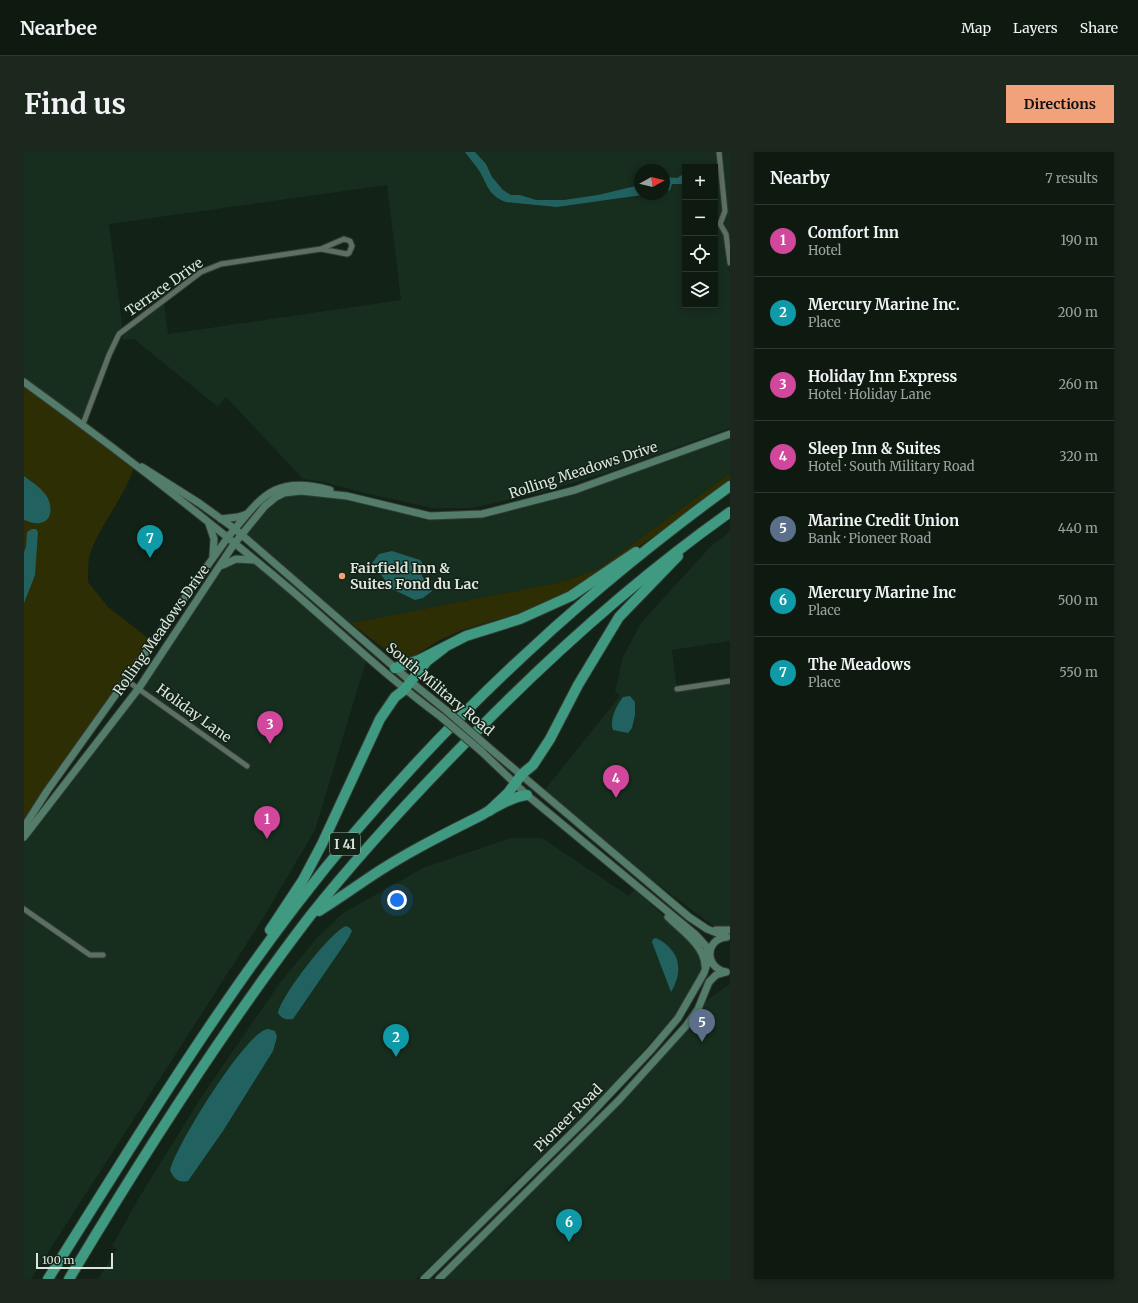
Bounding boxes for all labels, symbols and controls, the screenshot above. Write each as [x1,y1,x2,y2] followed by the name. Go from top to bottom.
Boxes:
[20,16,97,40] text: Nearbee
[961,19,991,37] text: Map
[1013,19,1058,37] text: Layers
[1080,19,1118,37] text: Share
[1006,85,1114,123] button: Directions
[24,86,126,122] text: Find us
[634,164,670,200] north arrow
[682,164,718,308] map controls
[682,164,718,200] button: +
[770,167,830,189] text: Nearby
[1045,170,1098,187] text: 7 results
[682,200,718,236] button: −
[808,223,899,242] text: Comfort Inn
[780,232,786,249] text: 1
[1061,232,1098,249] text: 190 m
[682,236,718,272] button: locate
[808,242,841,259] text: Hotel
[122,254,206,320] street label: Terrace Drive
[682,272,718,308] button: layers
[808,295,960,314] text: Mercury Marine Inc.
[779,304,787,321] text: 2
[1058,304,1098,321] text: 200 m
[808,314,841,331] text: Place
[808,367,957,386] text: Holiday Inn Express
[779,376,787,393] text: 3
[1058,376,1098,393] text: 260 m
[808,386,931,403] text: Hotel · Holiday Lane
[506,437,660,503] street label: Rolling Meadows Drive
[808,439,941,458] text: Sleep Inn & Suites
[779,448,787,465] text: 4
[1059,448,1098,465] text: 320 m
[808,458,975,475] text: Hotel · South Military Road
[808,511,959,530] text: Marine Credit Union
[779,520,787,537] text: 5
[1058,520,1098,537] text: 440 m
[137,525,163,558] pin: 7
[808,530,931,547] text: Bank · Pioneer Road
[350,559,479,593] place label: Fairfield Inn & Suites Fond du Lac
[109,561,213,699] street label: Rolling Meadows Drive
[337,571,347,581] marker: Fairfield Inn & Suites Fond du Lac
[808,583,956,602] text: Mercury Marine Inc
[779,592,787,609] text: 6
[1058,592,1098,609] text: 500 m
[808,602,841,619] text: Place
[382,639,498,740] street label: South Military Road
[808,655,911,674] text: The Meadows
[779,664,787,681] text: 7
[1059,664,1098,681] text: 550 m
[808,674,841,691] text: Place
[153,680,235,746] street label: Holiday Lane
[257,711,283,744] pin: 3
[603,765,629,798] pin: 4
[254,806,280,839] pin: 1
[330,833,360,855] road number: I 41
[387,890,407,910] your location
[689,1009,715,1042] pin: 5
[383,1024,409,1057] pin: 2
[530,1080,606,1156] street label: Pioneer Road
[556,1209,582,1242] pin: 6
[36,1251,113,1270] scale bar
[42,1253,74,1267] text: 100 m

